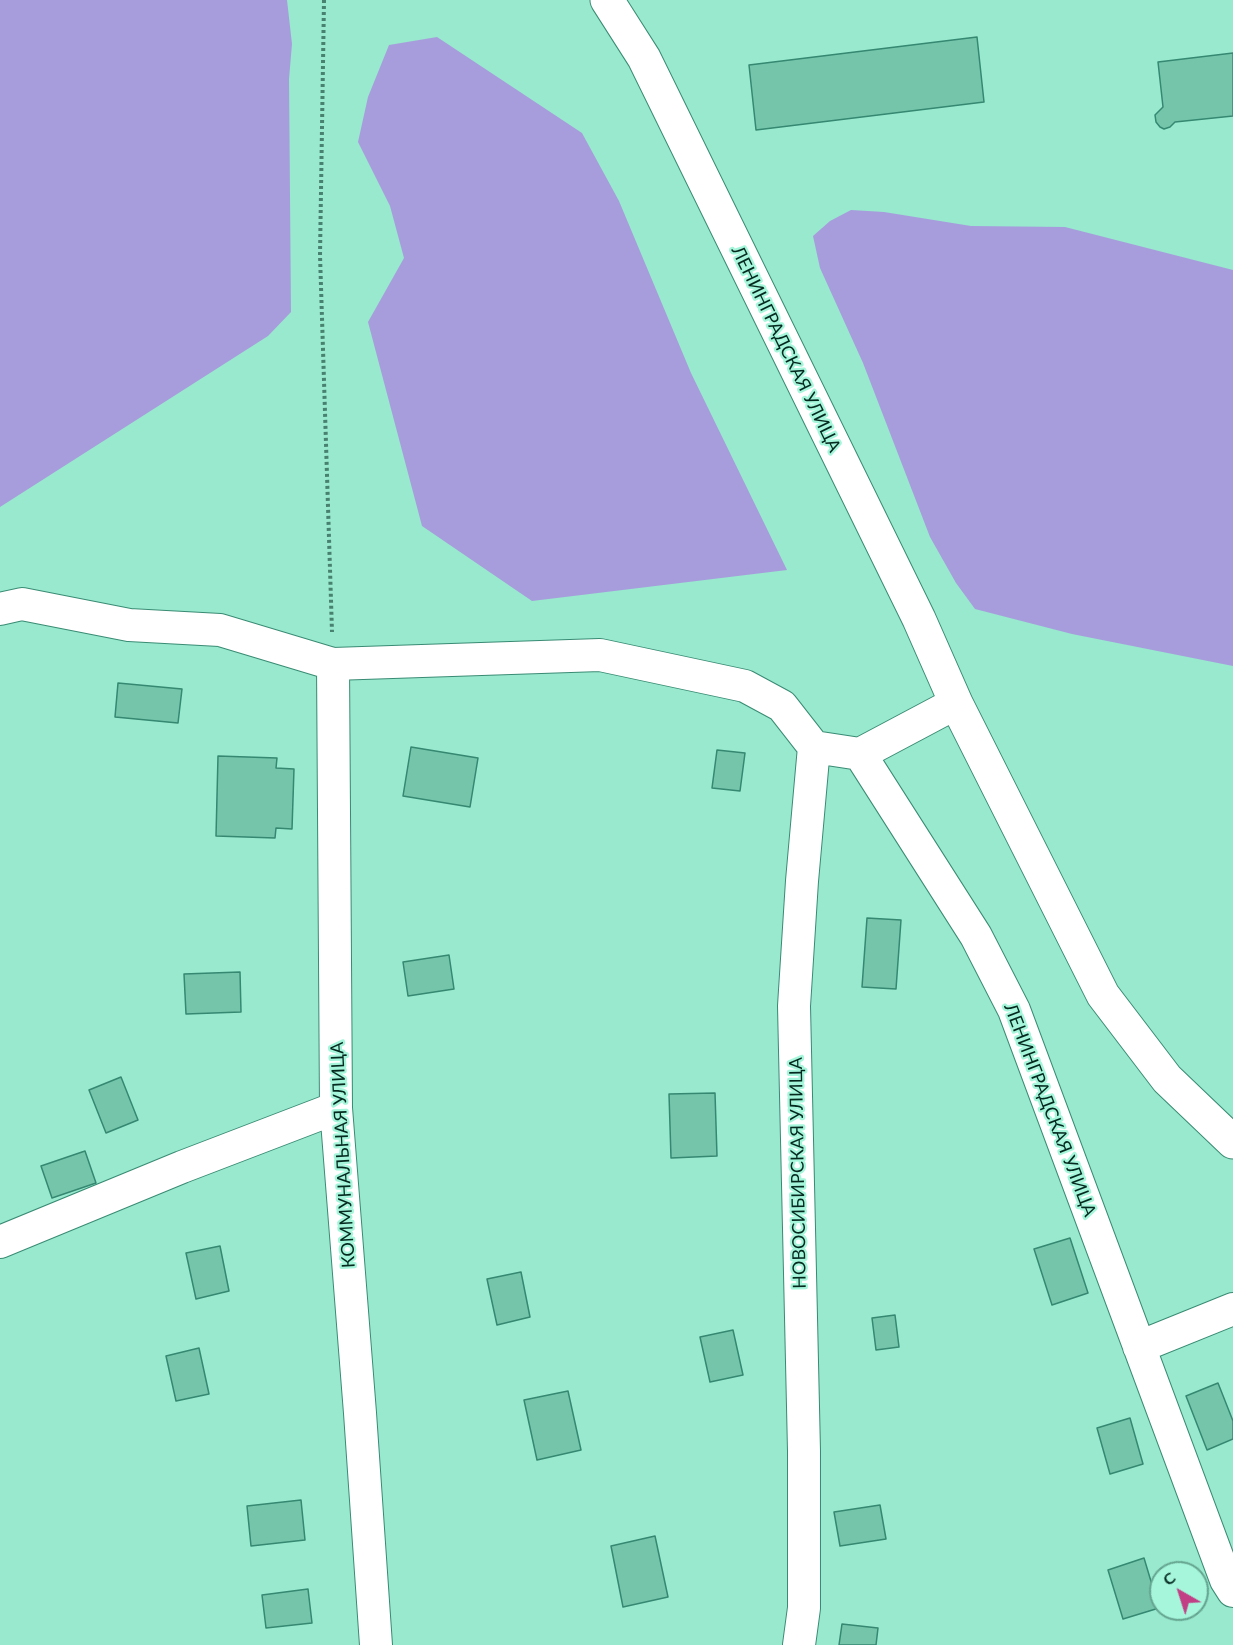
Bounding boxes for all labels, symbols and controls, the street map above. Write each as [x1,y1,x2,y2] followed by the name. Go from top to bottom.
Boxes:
[727,242,845,456] street label: ЛЕНИНГРАДСКАЯ УЛИЦА
[999,1000,1101,1220] street label: ЛЕНИНГРАДСКАЯ УЛИЦА
[326,1041,360,1269] street label: КОММУНАЛЬНАЯ УЛИЦА
[785,1057,811,1289] street label: НОВОСИБИРСКАЯ УЛИЦА
[1149,1561,1209,1621] north arrow
[1159,1567,1179,1589] text: С

